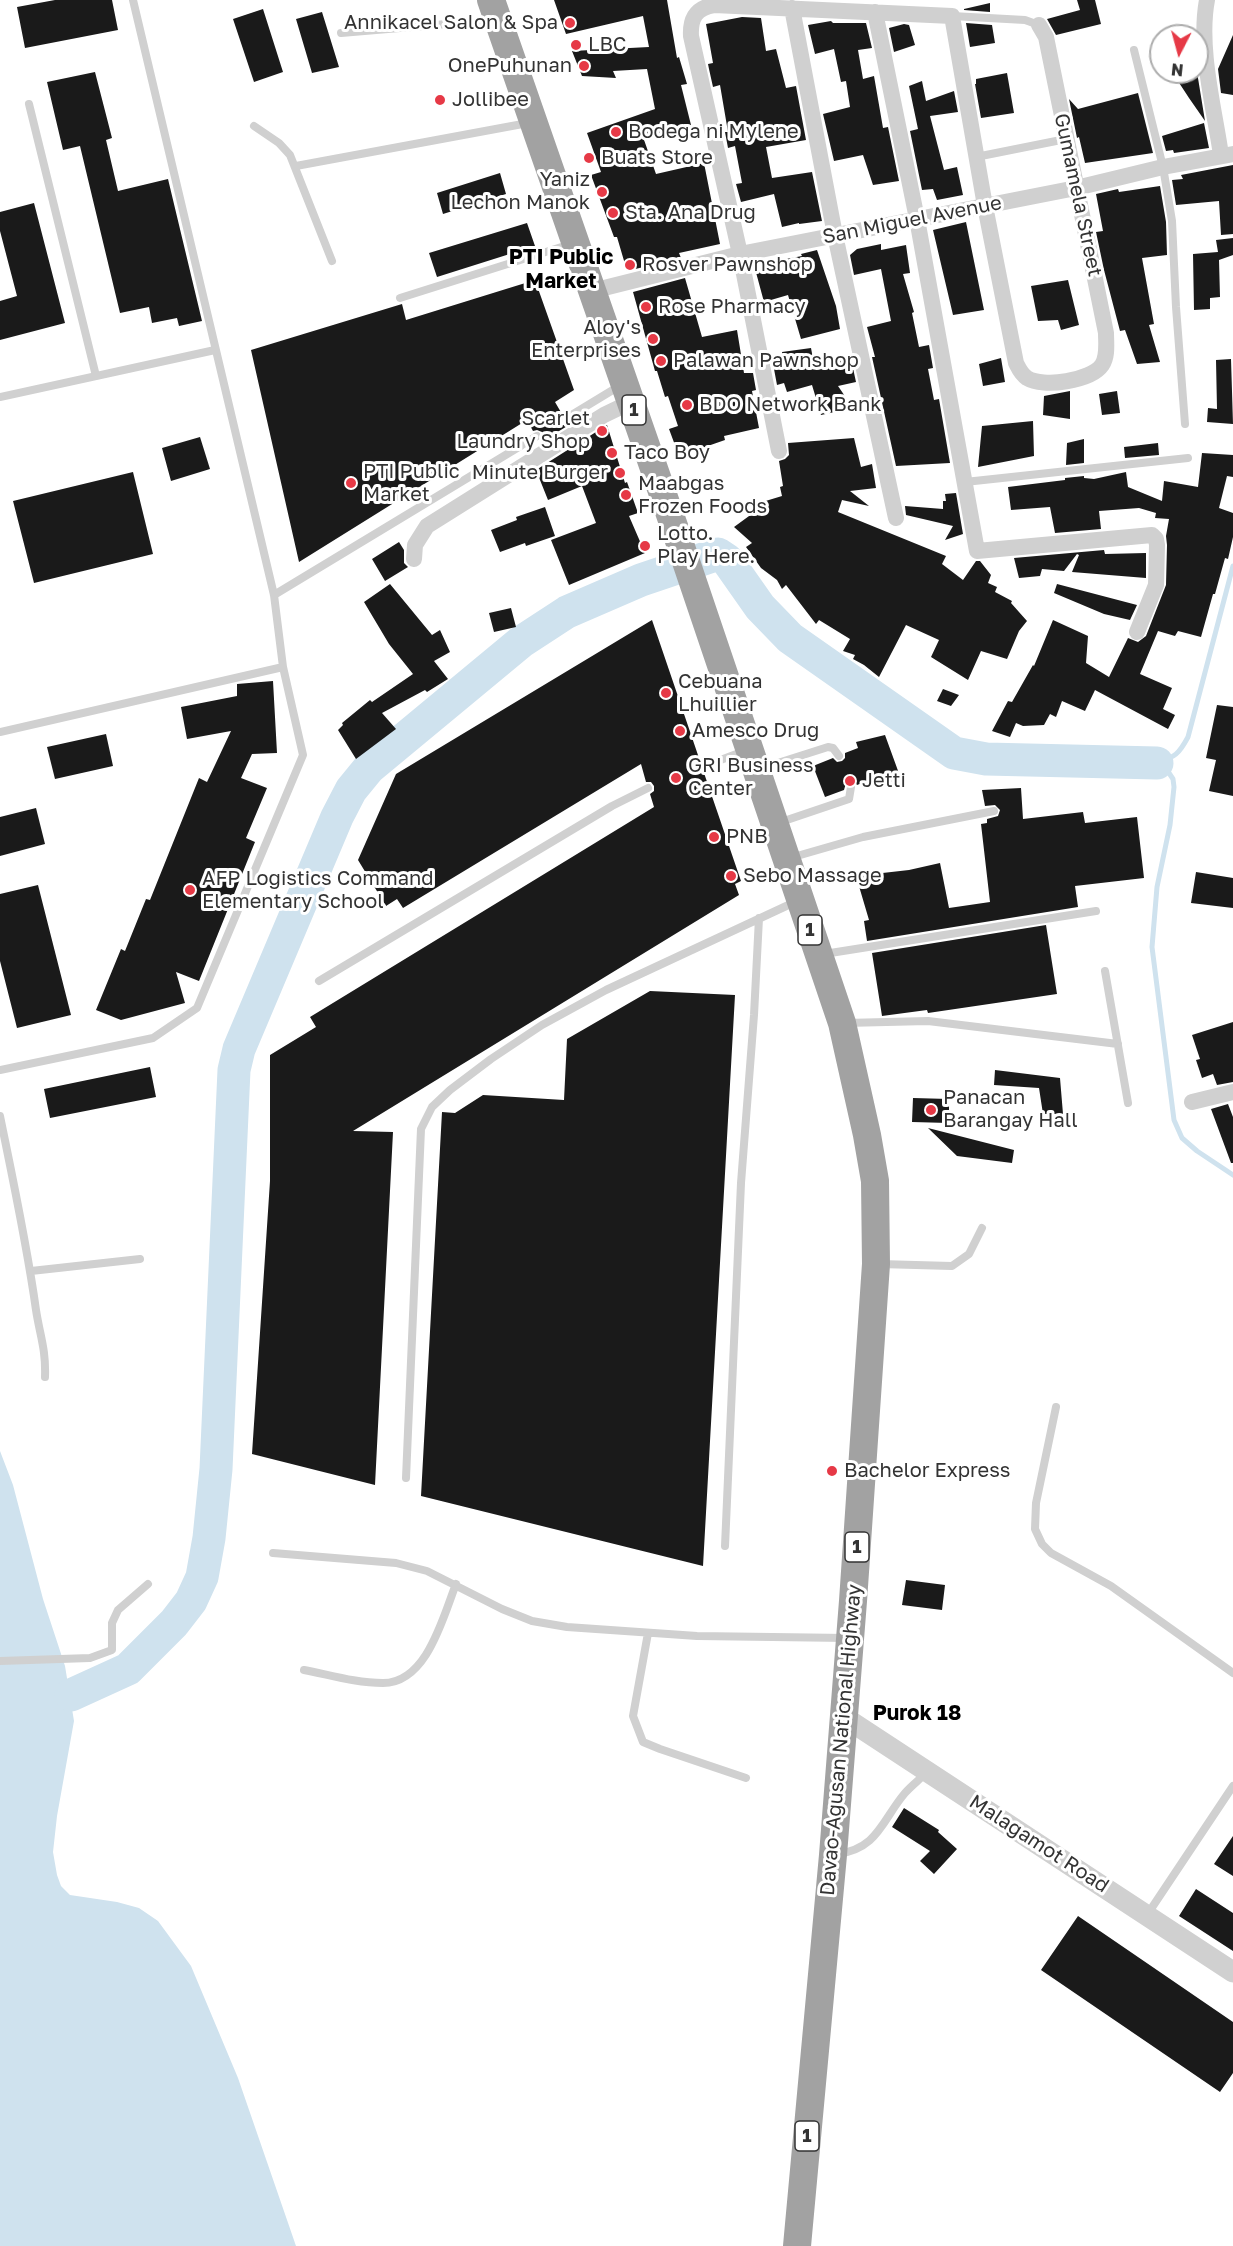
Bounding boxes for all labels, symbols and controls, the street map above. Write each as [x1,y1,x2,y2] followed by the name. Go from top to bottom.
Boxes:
[344,11,558,35] place label: Annikacel Salon & Spa
[563,16,577,30] marker: Annikacel Salon & Spa
[1149,24,1209,84] north arrow
[588,33,626,57] place label: LBC
[569,38,583,52] marker: LBC
[448,54,572,78] place label: OnePuhunan
[577,59,591,73] marker: OnePuhunan
[1170,59,1184,80] text: N
[452,88,529,112] place label: Jollibee
[433,93,447,107] marker: Jollibee
[1049,111,1107,279] street label: Gumamela Street
[628,120,799,144] place label: Bodega ni Mylene
[609,125,623,139] marker: Bodega ni Mylene
[601,146,713,170] place label: Buats Store
[582,151,596,165] marker: Buats Store
[451,168,590,215] place label: Yaniz Lechon Manok
[595,185,609,199] marker: Yaniz Lechon Manok
[820,191,1004,249] street label: San Miguel Avenue
[625,201,756,225] place label: Sta. Ana Drug
[606,206,620,220] marker: Sta. Ana Drug
[509,244,613,294] district label: PTI Public Market
[642,253,813,277] place label: Rosver Pawnshop
[623,258,637,272] marker: Rosver Pawnshop
[658,295,806,319] place label: Rose Pharmacy
[639,300,653,314] marker: Rose Pharmacy
[531,316,641,363] place label: Aloy's Enterprises
[646,332,660,346] marker: Aloy's Enterprises
[673,349,859,373] place label: Palawan Pawnshop
[654,354,668,368] marker: Palawan Pawnshop
[699,393,882,417] place label: BDO Network Bank
[622,395,646,425] road number: 1
[680,398,694,412] marker: BDO Network Bank
[456,407,590,454] place label: Scarlet Laundry Shop
[595,424,609,438] marker: Scarlet Laundry Shop
[624,441,710,465] place label: Taco Boy
[605,446,619,460] marker: Taco Boy
[363,460,460,507] place label: PTI Public Market
[472,461,608,485] place label: Minute Burger
[613,466,627,480] marker: Minute Burger
[638,472,767,519] place label: Maabgas Frozen Foods
[344,476,358,490] marker: PTI Public Market
[619,488,633,502] marker: Maabgas Frozen Foods
[657,522,755,569] place label: Lotto. Play Here.
[638,539,652,553] marker: Lotto. Play Here.
[678,670,762,717] place label: Cebuana Lhuillier
[659,686,673,700] marker: Cebuana Lhuillier
[692,719,819,743] place label: Amesco Drug
[673,724,687,738] marker: Amesco Drug
[688,754,814,801] place label: GRI Business Center
[862,769,906,793] place label: Jetti
[669,771,683,785] marker: GRI Business Center
[843,774,857,788] marker: Jetti
[726,825,768,849] place label: PNB
[707,830,721,844] marker: PNB
[743,864,882,888] place label: Sebo Massage
[202,867,434,914] place label: AFP Logistics Command Elementary School
[724,869,738,883] marker: Sebo Massage
[183,883,197,897] marker: AFP Logistics Command Elementary School
[798,915,822,945] road number: 1
[943,1086,1078,1133] place label: Panacan Barangay Hall
[924,1103,938,1117] marker: Panacan Barangay Hall
[844,1459,1010,1483] place label: Bachelor Express
[825,1464,839,1478] marker: Bachelor Express
[845,1532,869,1562] road number: 1
[815,1583,867,1897] street label: Davao-Agusan National Highway
[873,1700,961,1726] district label: Purok 18
[965,1790,1113,1898] street label: Malagamot Road
[795,2121,819,2151] road number: 1

